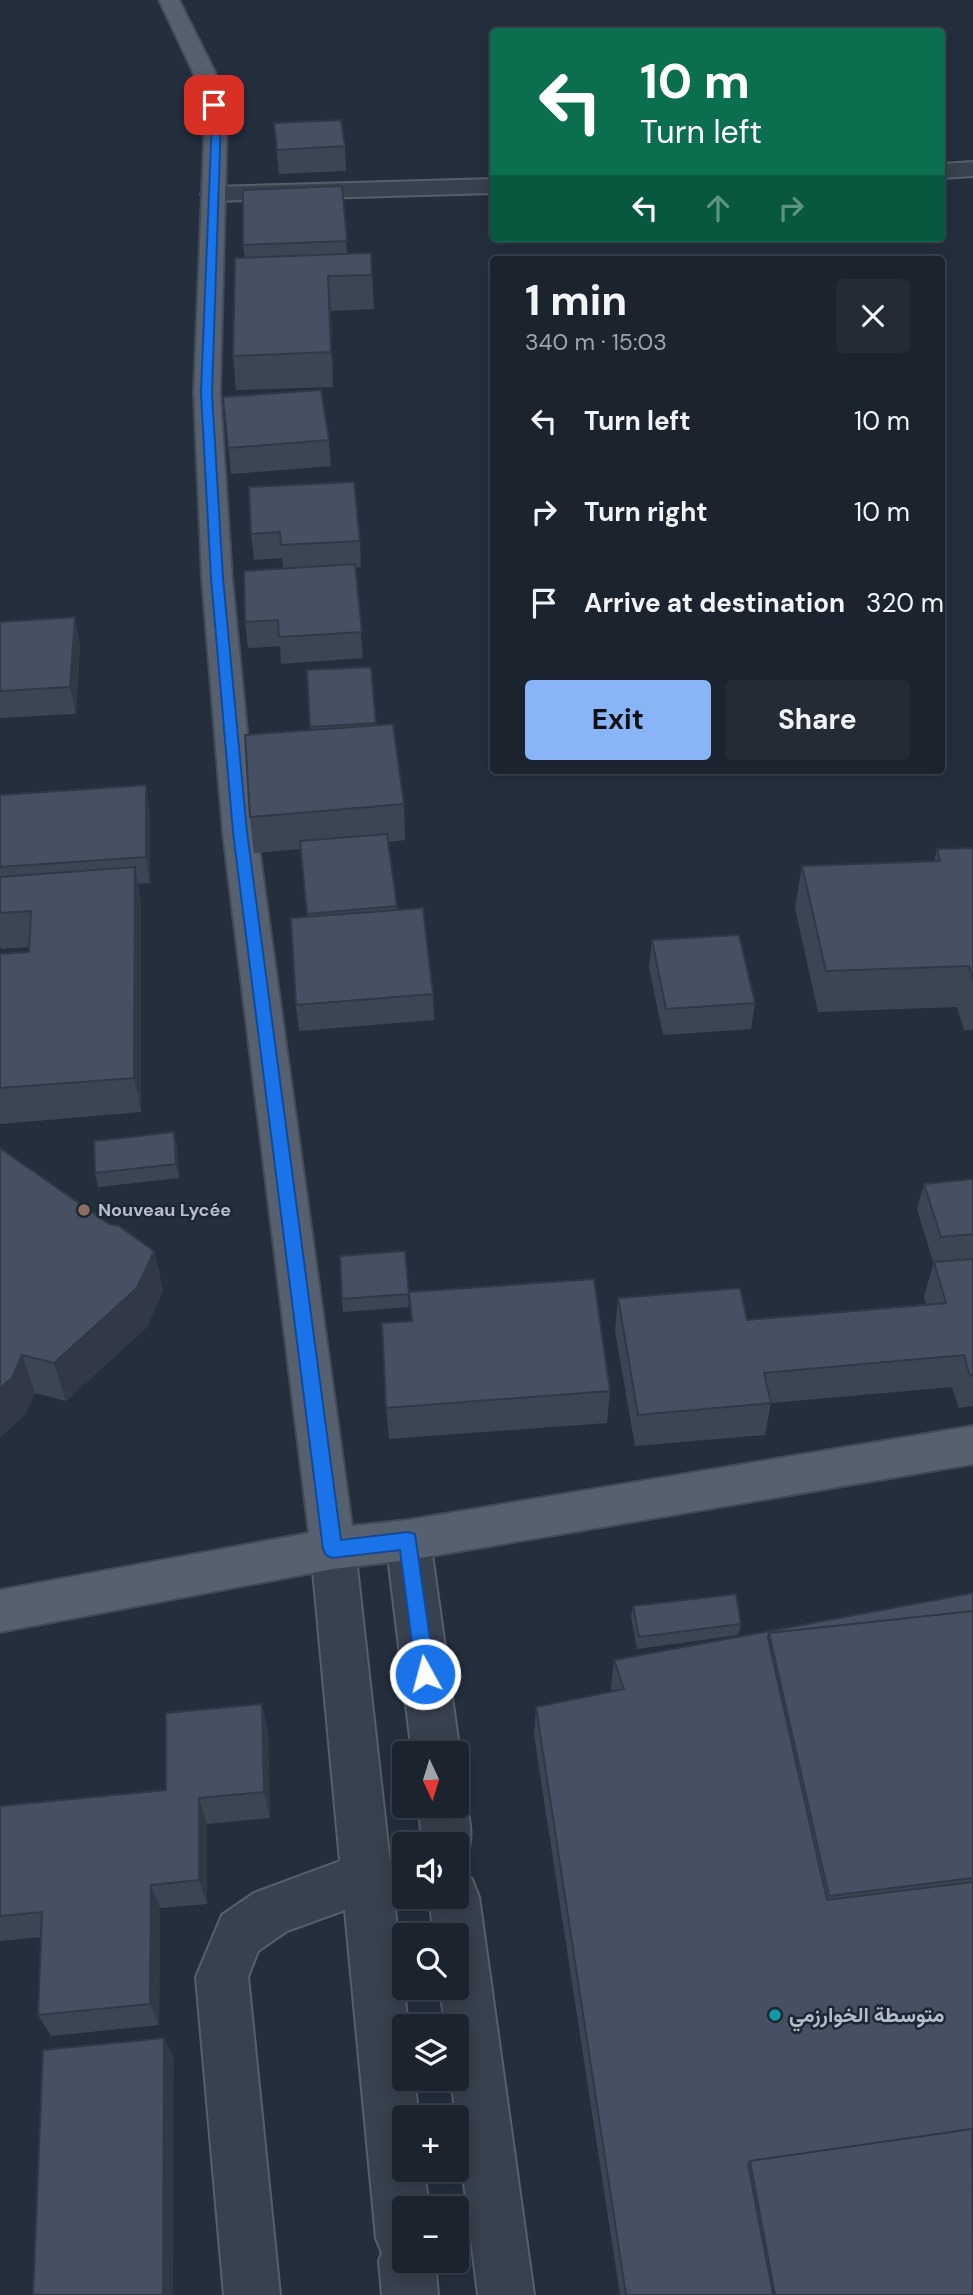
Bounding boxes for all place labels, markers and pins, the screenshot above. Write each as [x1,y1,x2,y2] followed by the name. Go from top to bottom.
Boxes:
[184,75,244,135] pin
[98,1198,231,1222] place label: Nouveau Lycée
[76,1202,92,1218] marker: Nouveau Lycée
[789,2001,944,2032] place label: متوسطة الخوارزمي
[767,2007,783,2023] marker: متوسطة الخوارزمي

